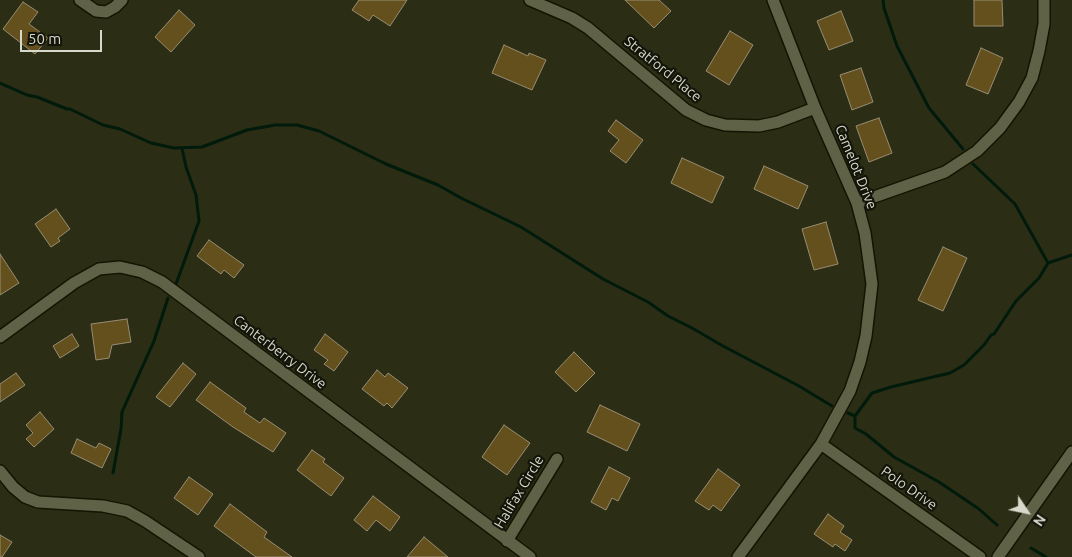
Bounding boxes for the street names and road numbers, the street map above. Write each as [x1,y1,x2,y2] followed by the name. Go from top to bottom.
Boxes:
[621,33,705,105] street label: Stratford Place
[831,122,881,212] street label: Camelot Drive
[230,312,330,392] street label: Canterberry Drive
[491,453,547,531] street label: Halifax Circle
[878,463,940,513] street label: Polo Drive

